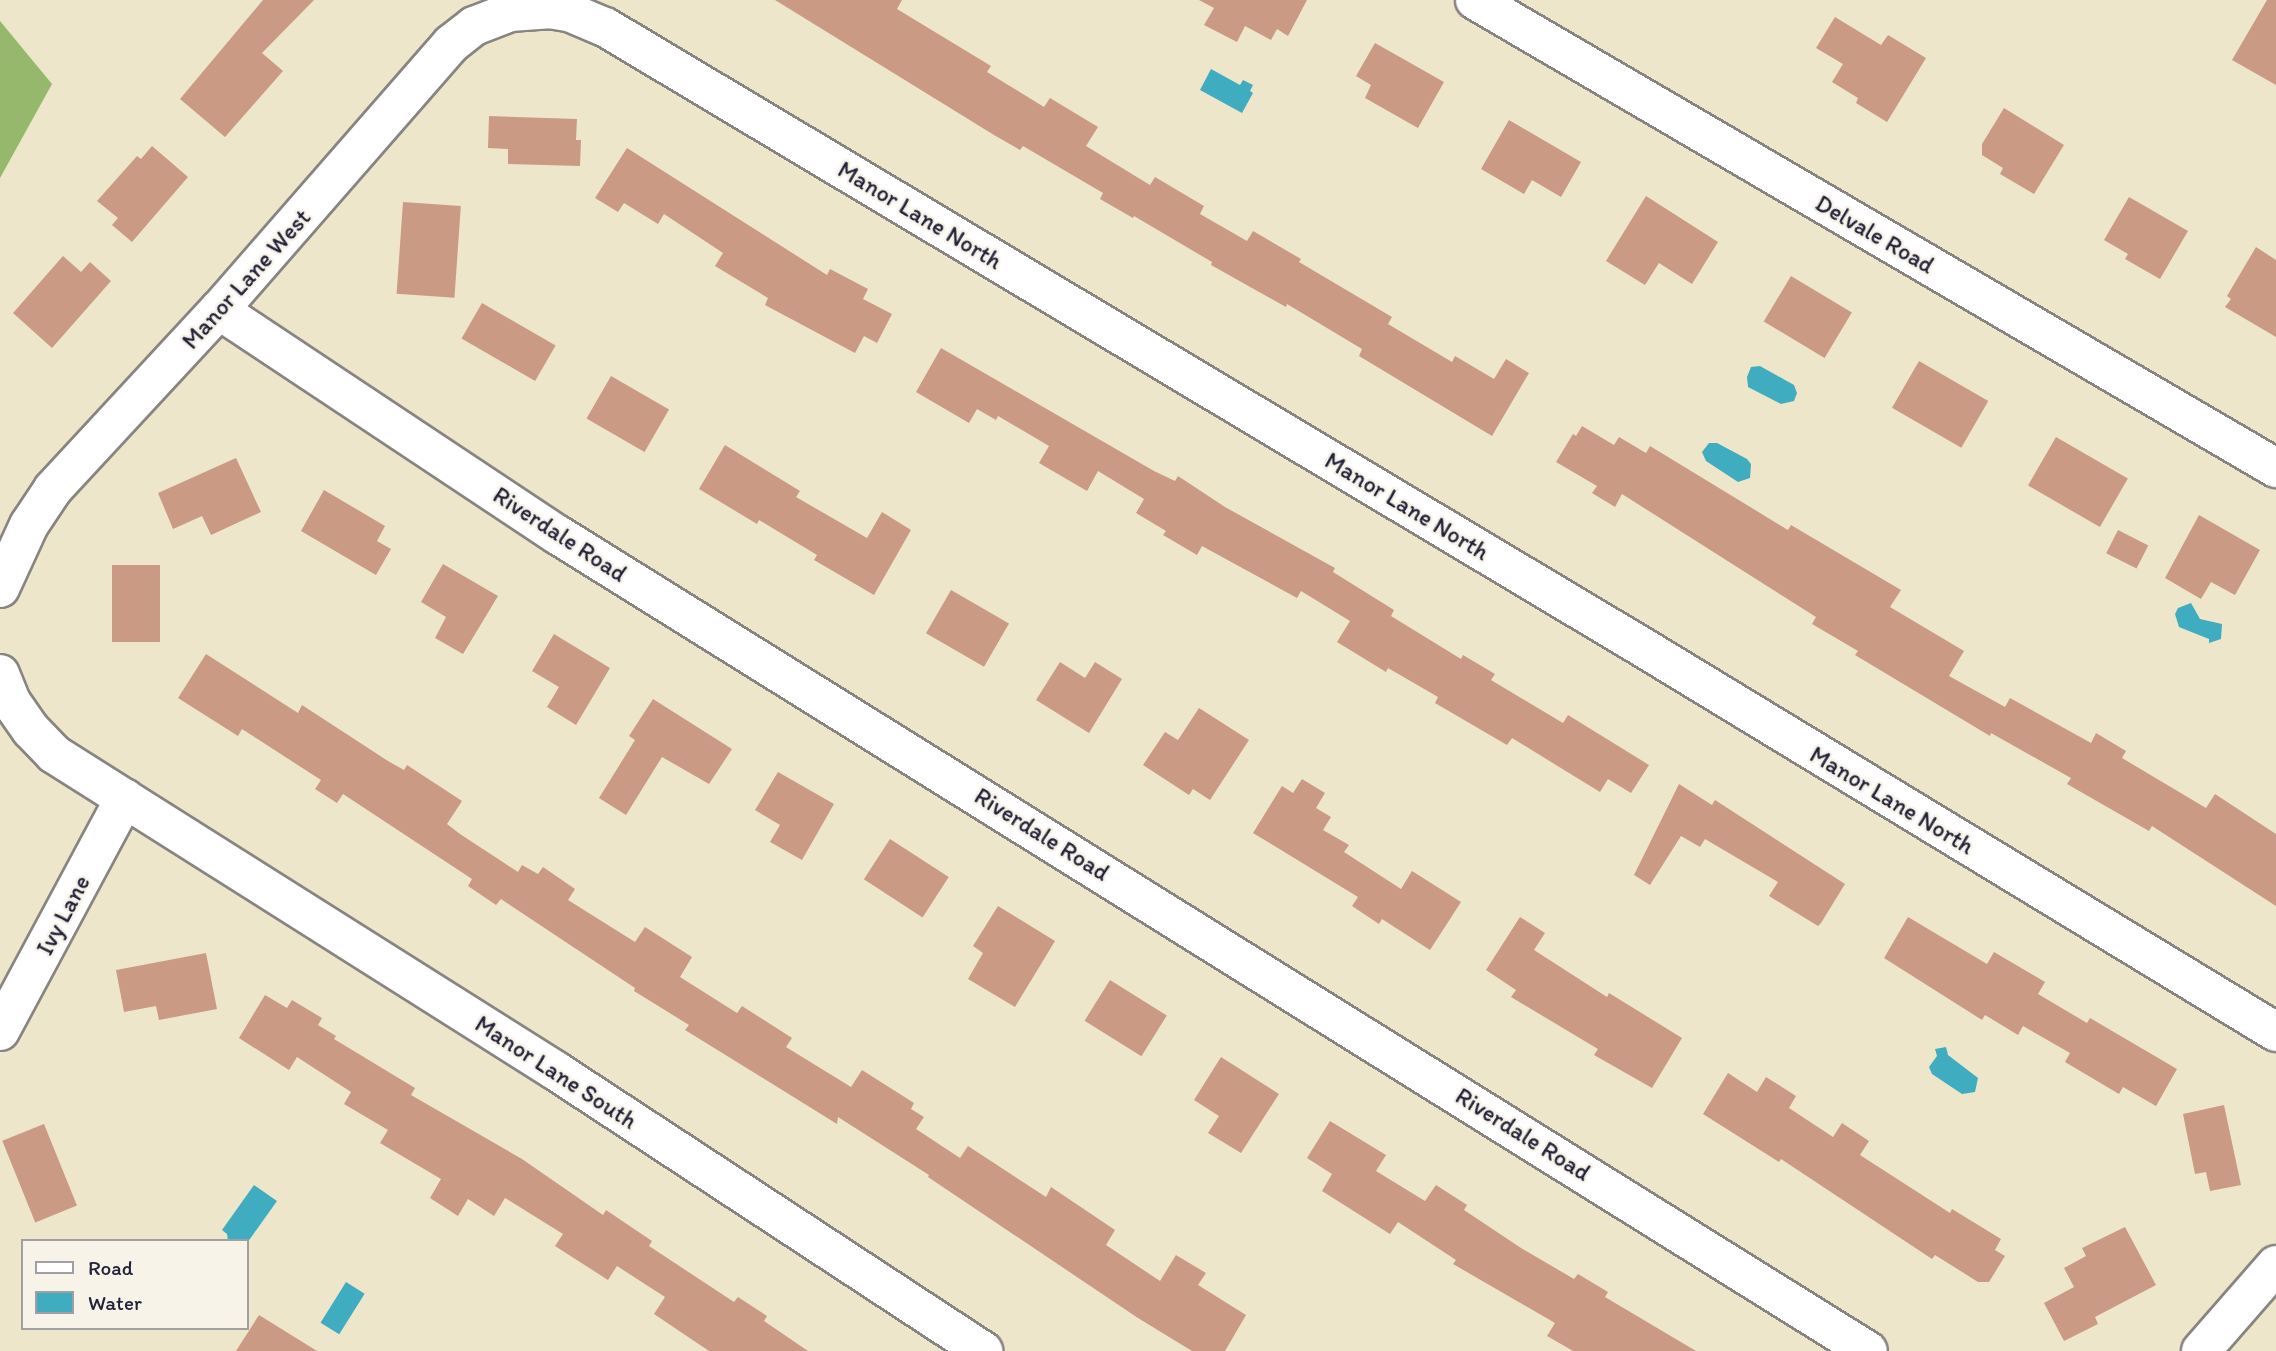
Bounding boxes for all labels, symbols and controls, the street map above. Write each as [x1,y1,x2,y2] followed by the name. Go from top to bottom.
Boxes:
[833,155,1007,275] street label: Manor Lane North
[1810,188,1940,280] street label: Delvale Road
[176,203,316,355] street label: Manor Lane West
[1320,446,1494,566] street label: Manor Lane North
[488,480,632,588] street label: Riverdale Road
[1805,740,1979,860] street label: Manor Lane North
[969,781,1115,887] street label: Riverdale Road
[30,870,96,960] street label: Ivy Lane
[470,1009,642,1135] street label: Manor Lane South
[1450,1081,1596,1187] street label: Riverdale Road
[21,1239,248,1330] legend
[88,1255,133,1280] text: Road
[88,1290,142,1315] text: Water

